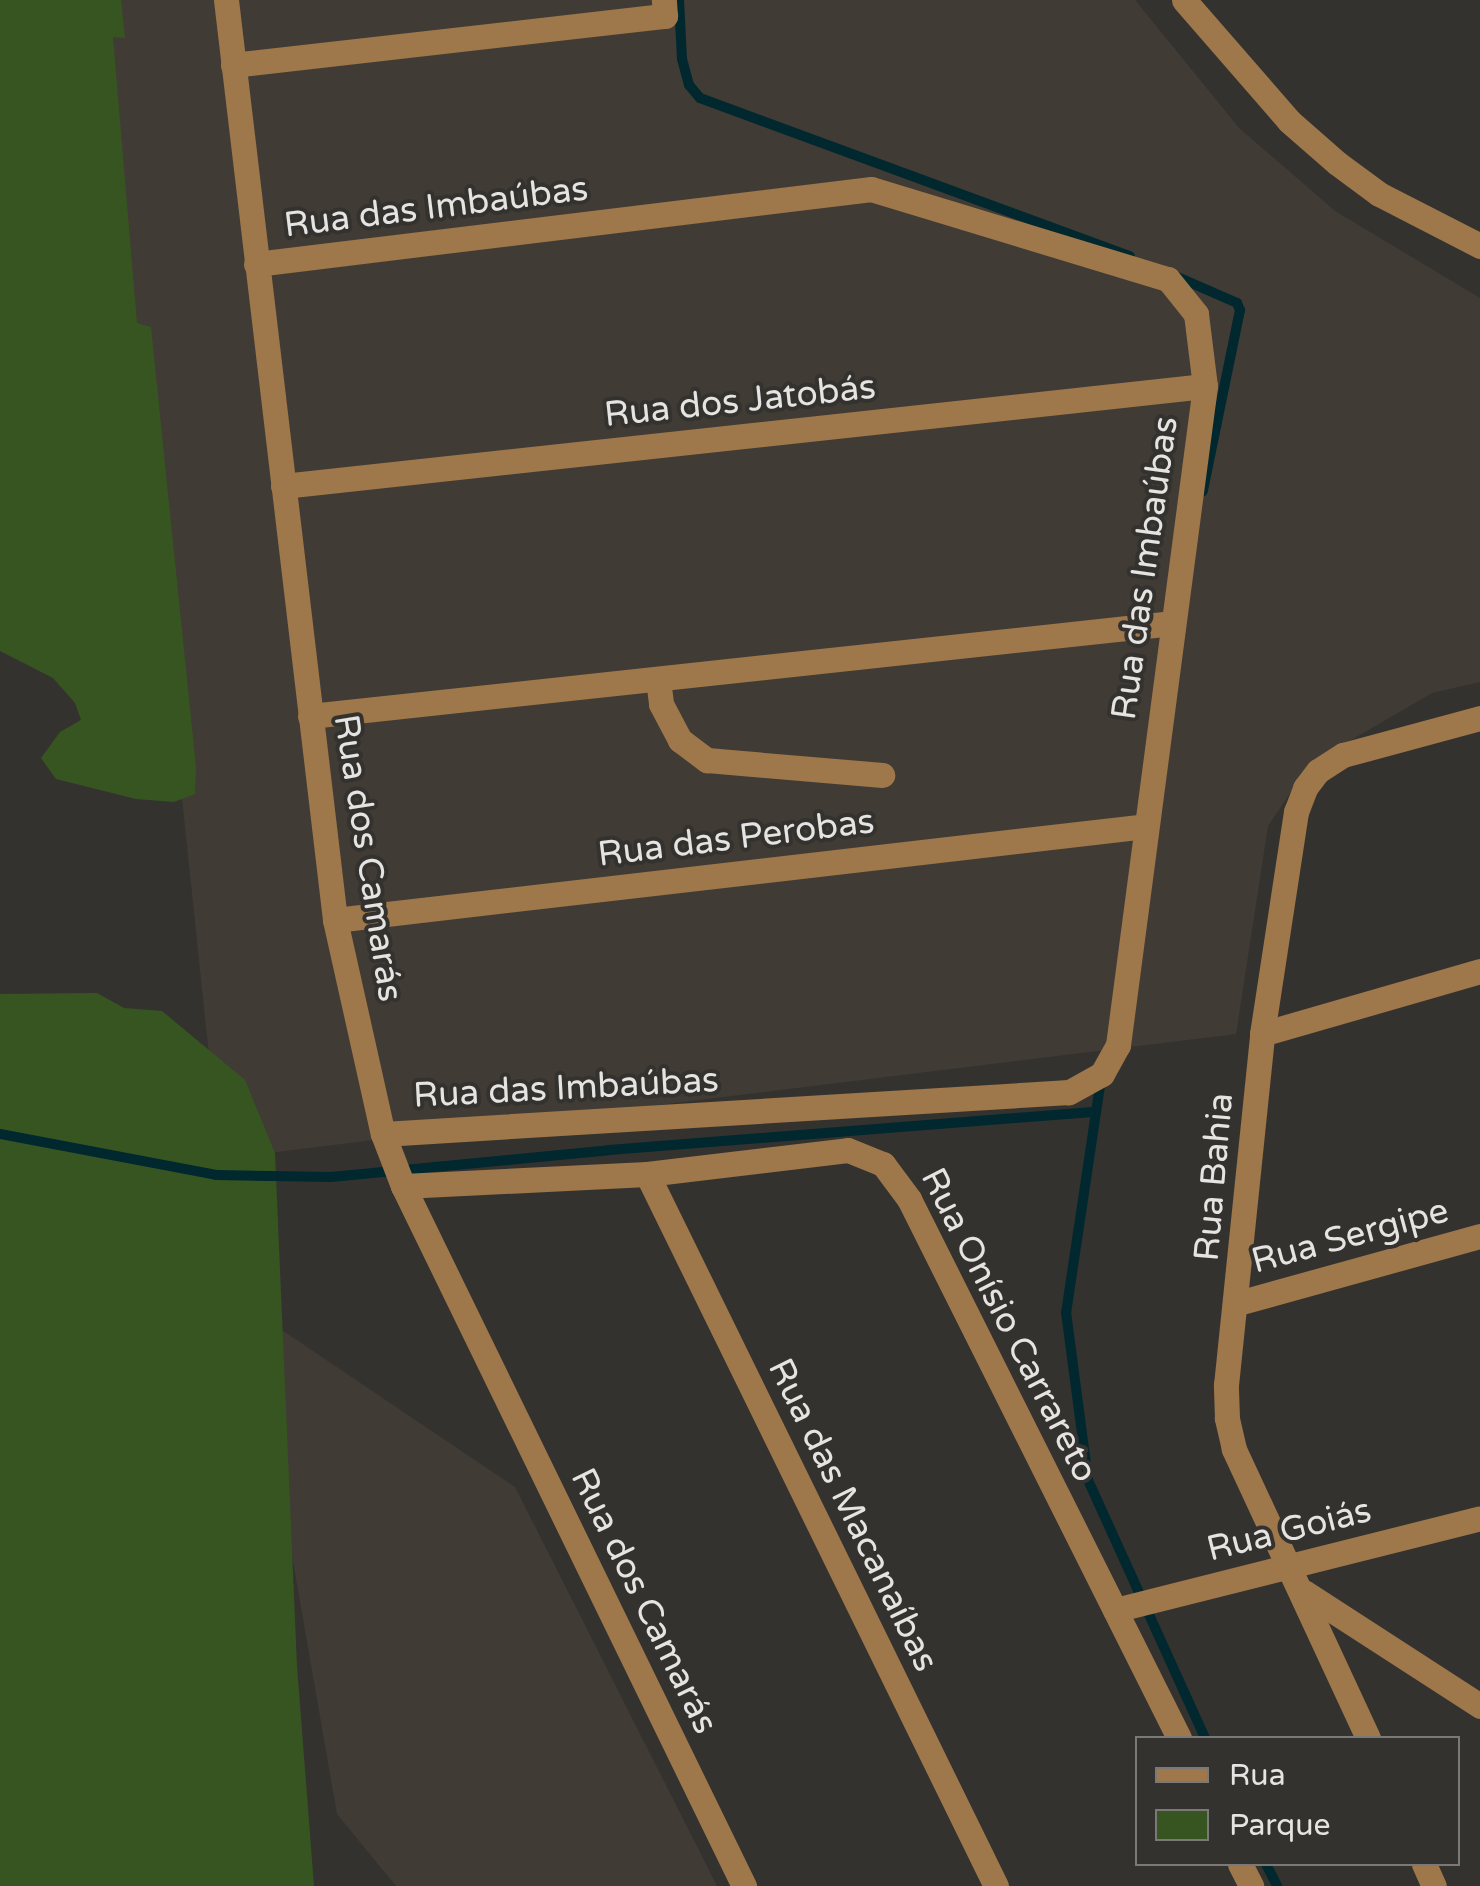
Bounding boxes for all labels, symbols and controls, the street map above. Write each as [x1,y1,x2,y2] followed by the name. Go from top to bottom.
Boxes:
[282,168,590,246] street label: Rua das Imbaúbas
[602,366,878,436] street label: Rua dos Jatobás
[1103,414,1187,722] street label: Rua das Imbaúbas
[325,712,411,1004] street label: Rua dos Camarás
[595,800,877,876] street label: Rua das Perobas
[412,1059,720,1117] street label: Rua das Imbaúbas
[1186,1091,1242,1263] street label: Rua Bahia
[912,1161,1106,1489] street label: Rua Onísio Carrareto
[1247,1190,1453,1282] street label: Rua Sergipe
[759,1352,947,1678] street label: Rua das Macanaíbas
[562,1461,726,1741] street label: Rua dos Camarás
[1202,1489,1376,1571] street label: Rua Goiás
[1135,1736,1460,1866] legend
[1229,1757,1286,1794] text: Rua
[1229,1807,1330,1844] text: Parque

